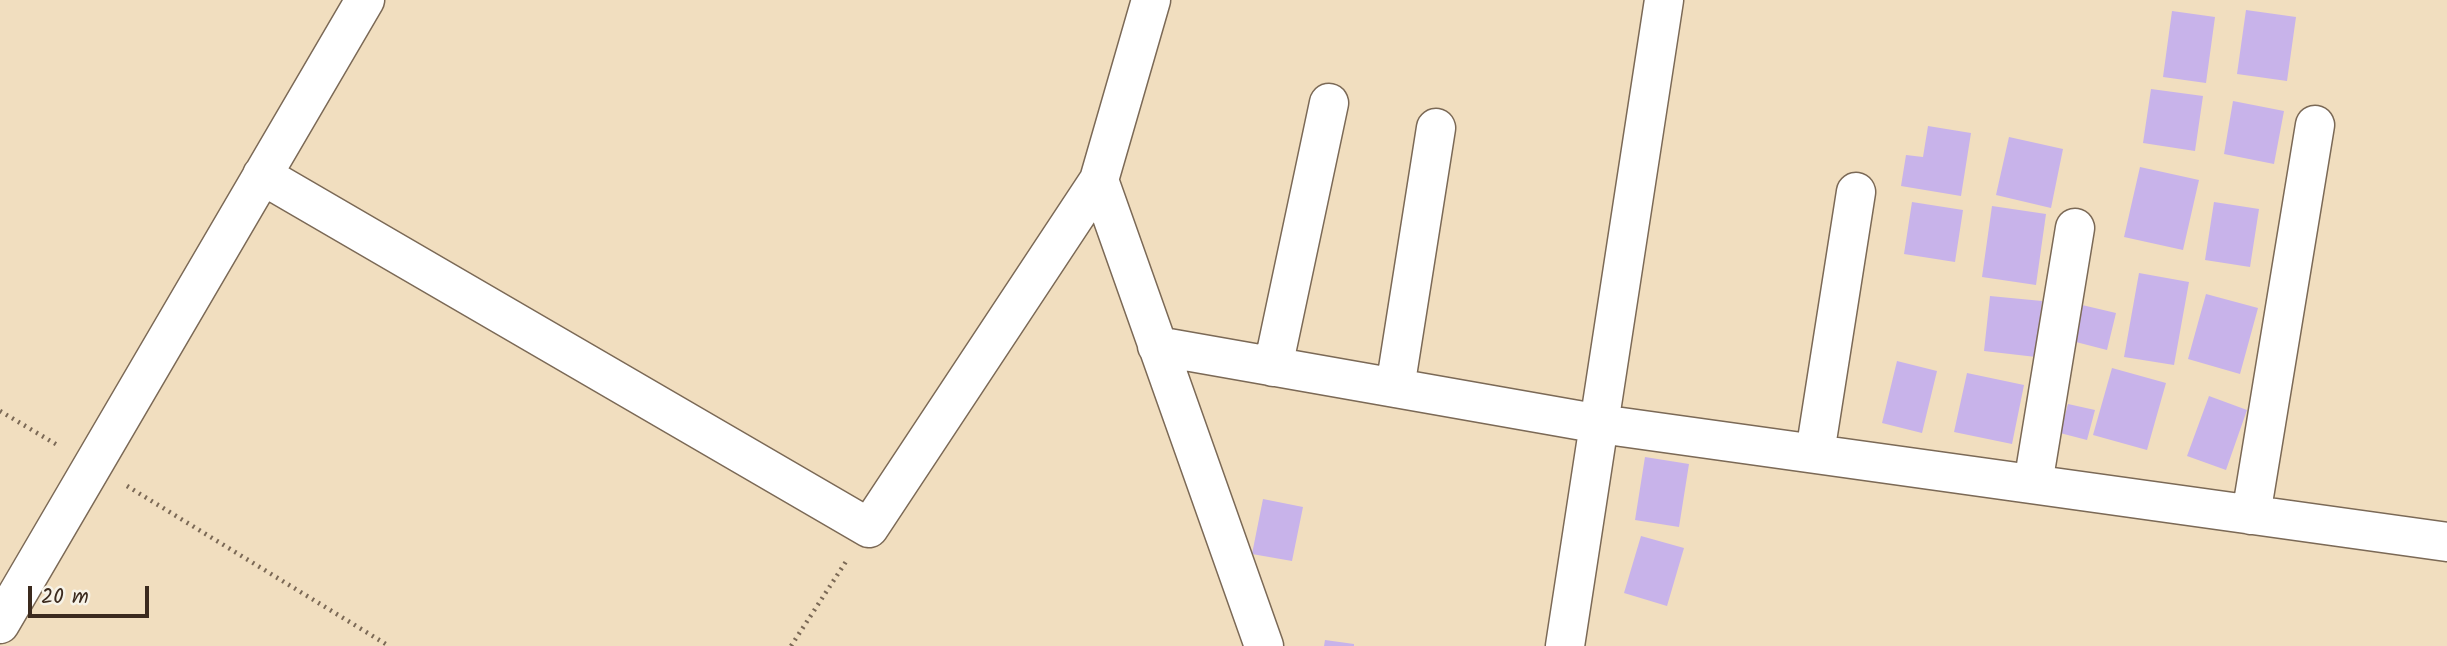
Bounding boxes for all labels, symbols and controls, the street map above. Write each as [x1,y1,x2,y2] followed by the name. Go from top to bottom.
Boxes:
[32,572,152,616] scale bar
[41,581,89,614] text: 20 m

